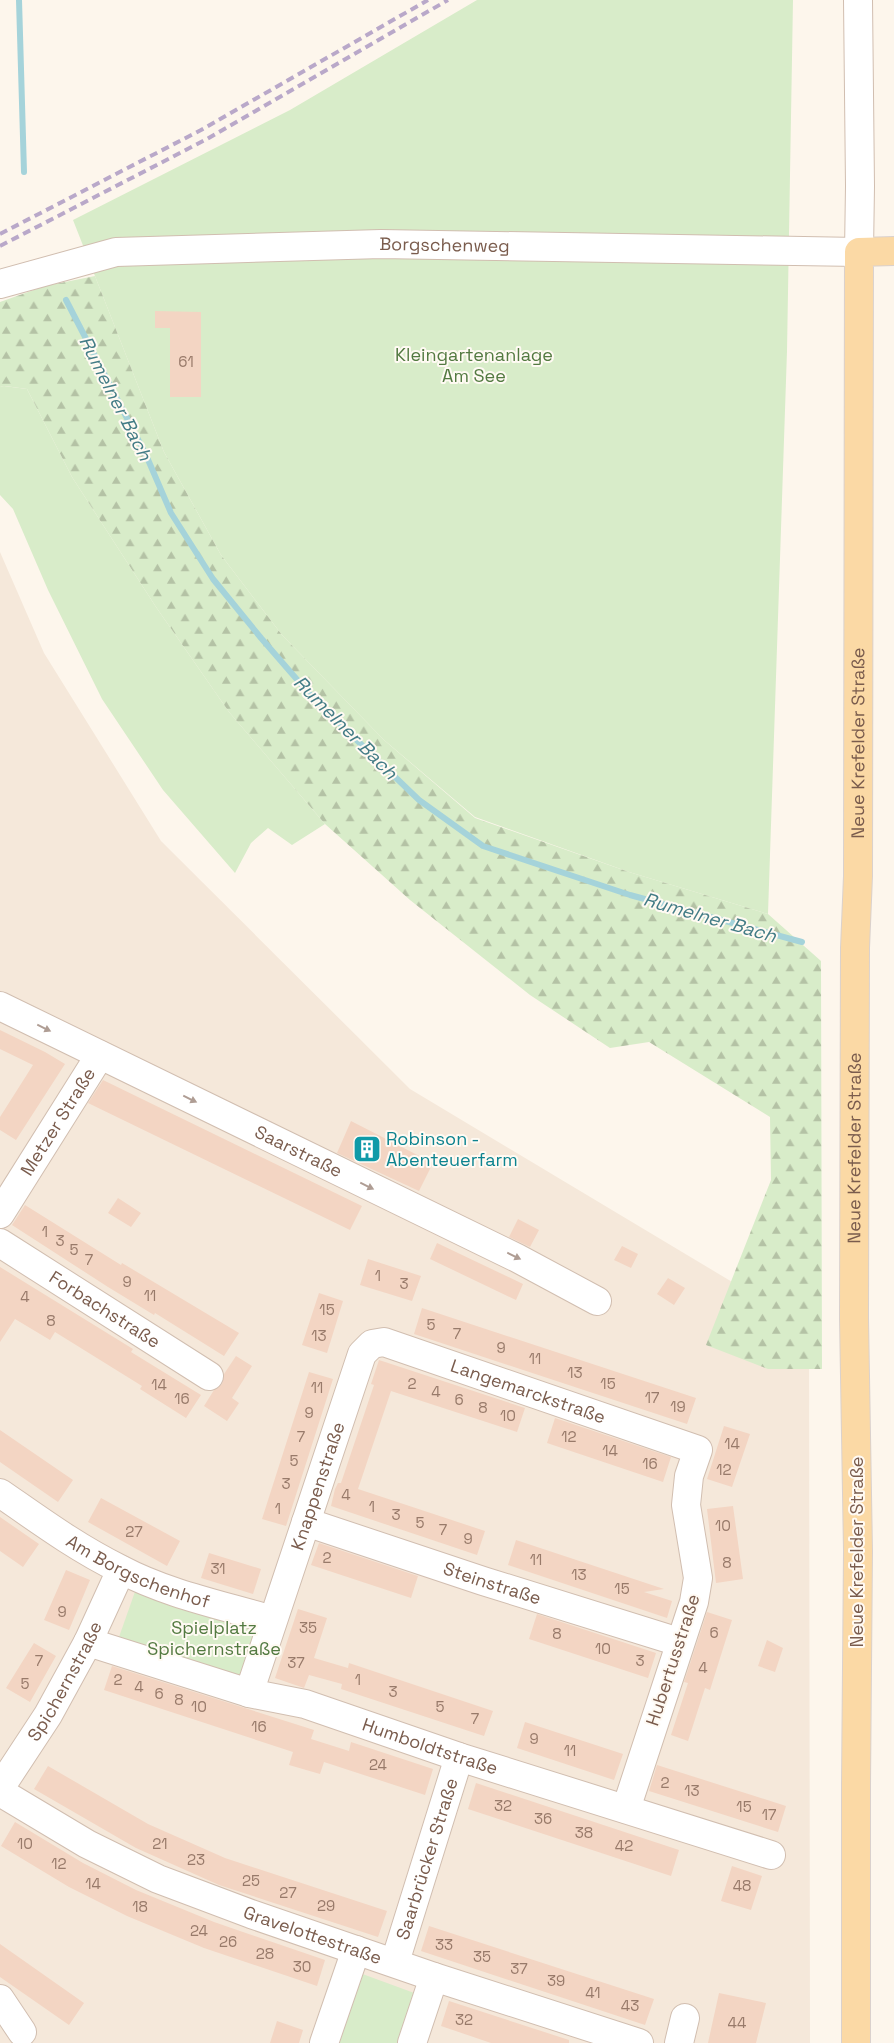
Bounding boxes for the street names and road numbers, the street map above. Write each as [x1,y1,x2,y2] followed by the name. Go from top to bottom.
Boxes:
[379,232,510,257] street label: Borgschenweg
[846,648,869,839] street label: Neue Krefelder Straße
[842,1052,866,1244] street label: Neue Krefelder Straße
[15,1063,100,1180] street label: Metzer Straße
[251,1120,346,1182] street label: Saarstraße
[45,1265,165,1353] street label: Forbachstraße
[448,1354,609,1428] street label: Langemarckstraße
[285,1419,350,1553] street label: Knappenstraße
[845,1457,868,1648] street label: Neue Krefelder Straße
[62,1529,213,1613] street label: Am Borgschenhof
[440,1557,544,1609] street label: Steinstraße
[640,1591,705,1729] street label: Hubertusstraße
[22,1618,107,1745] street label: Spichernstraße
[359,1713,501,1779] street label: Humboldtstraße
[391,1775,463,1942] street label: Saarbrücker Straße
[240,1900,385,1969] street label: Gravelottestraße

